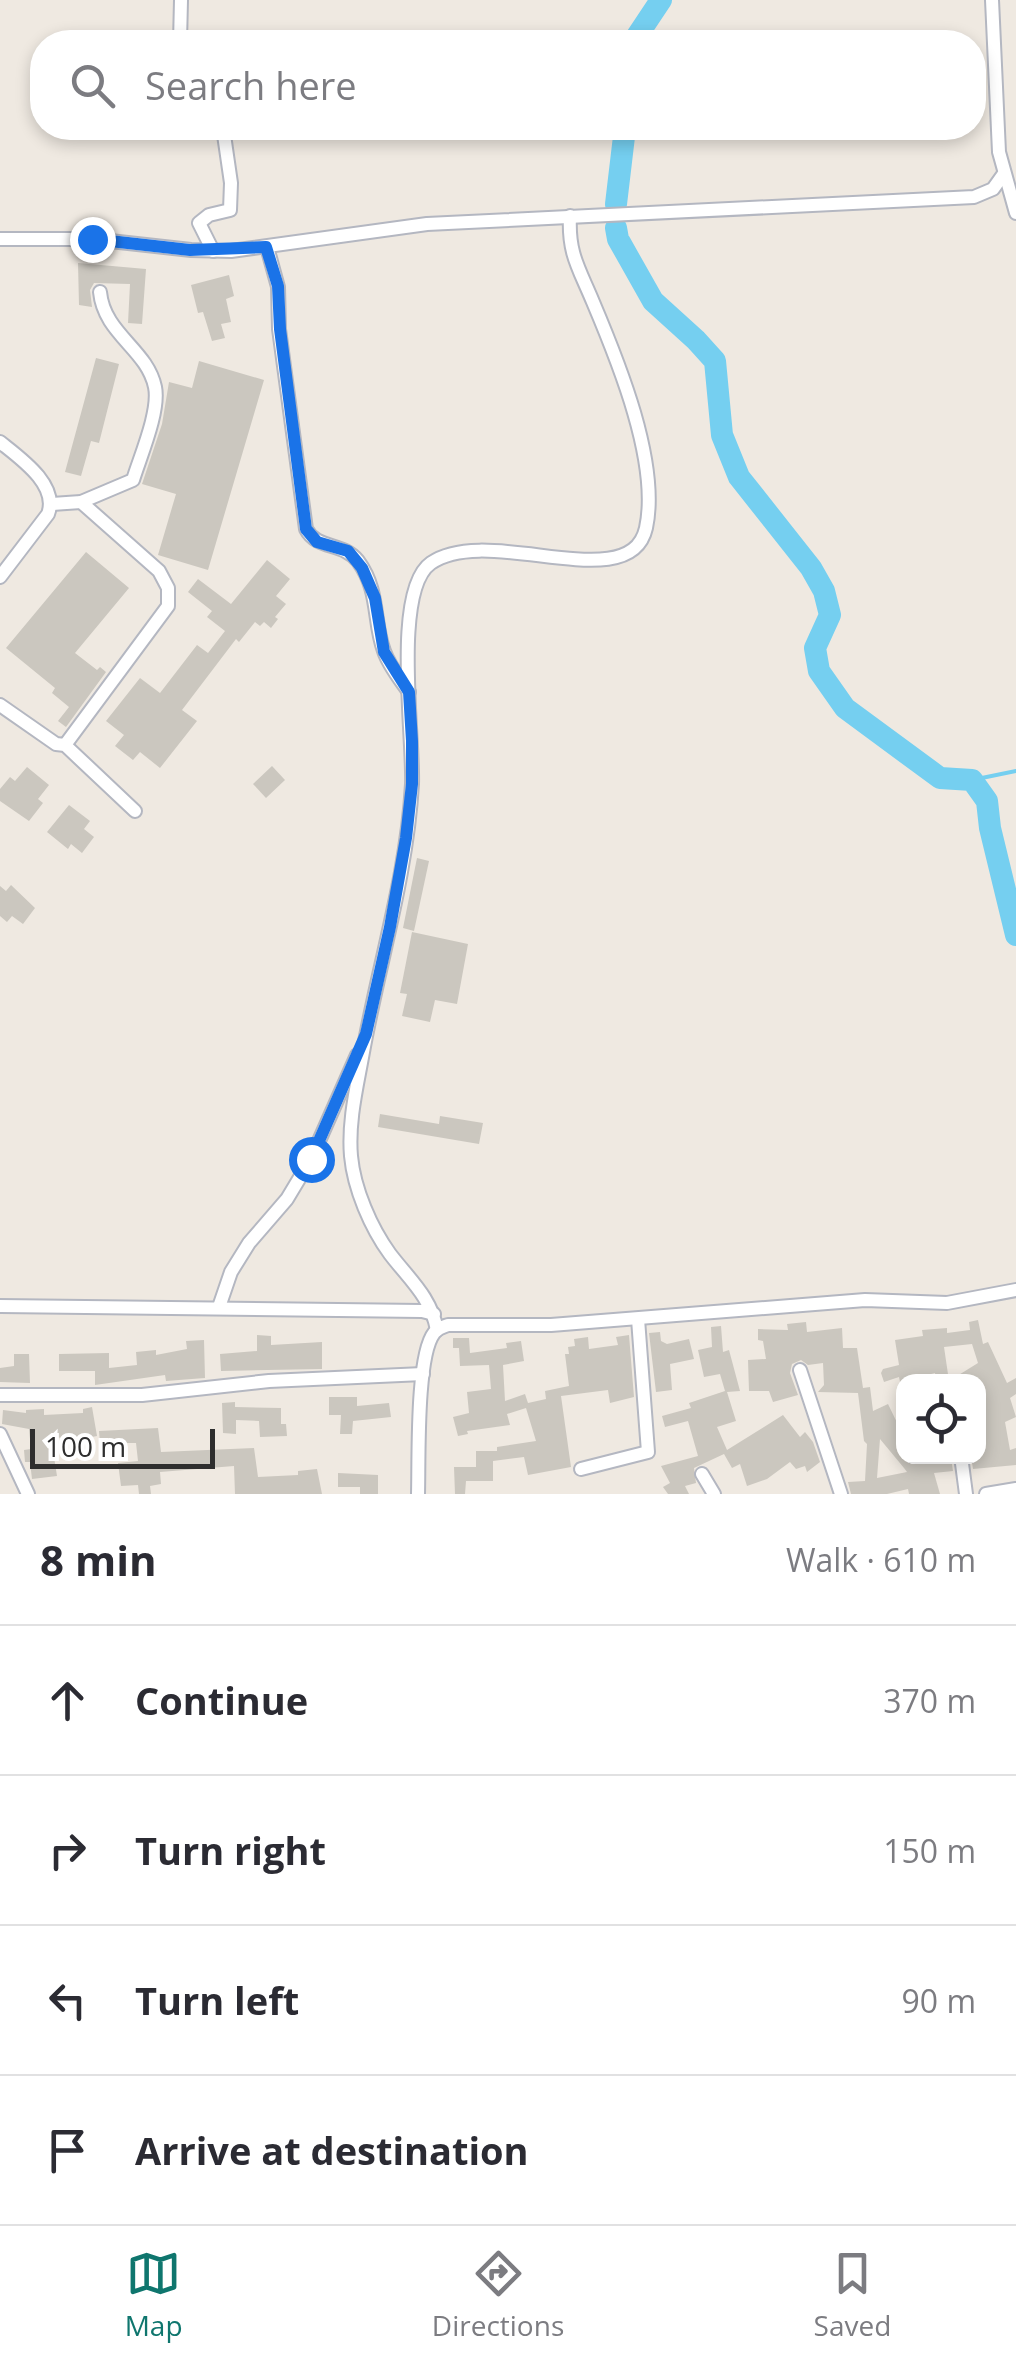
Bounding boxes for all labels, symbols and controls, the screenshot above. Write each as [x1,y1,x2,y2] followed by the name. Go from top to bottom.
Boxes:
[30,30,986,140] search box
[65,58,120,113] icon: search
[145,59,357,111] text: Search here
[70,217,116,263] route end
[289,1137,335,1183] route start
[896,1374,986,1464] map controls
[896,1374,986,1464] button: locate
[30,1424,215,1468] scale bar
[45,1427,126,1465] text: 100 m
[40,1531,157,1588] text: 8 min
[786,1538,976,1581] text: Walk · 610 m
[40,1673,95,1728] icon: ahead
[135,1674,308,1726] text: Continue
[883,1679,976,1722] text: 370 m
[40,1823,95,1878] icon: right
[135,1824,326,1876] text: Turn right
[883,1829,976,1872] text: 150 m
[40,1973,95,2028] icon: left
[135,1974,299,2026] text: Turn left
[901,1979,976,2022] text: 90 m
[40,2123,95,2178] icon: arrive
[135,2124,529,2176] text: Arrive at destination
[125,2246,183,2344] tab: Map
[432,2246,564,2344] tab: Directions
[814,2246,891,2344] tab: Saved

